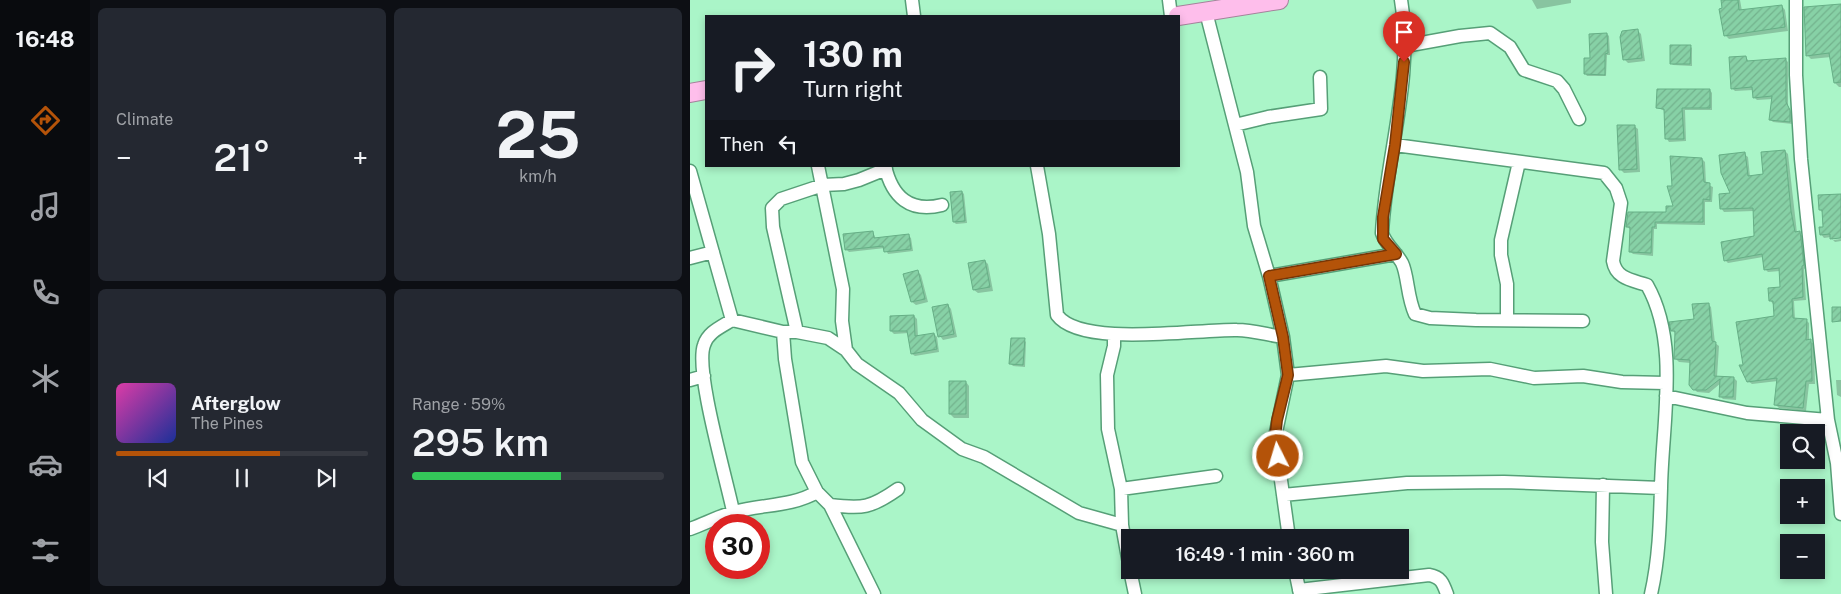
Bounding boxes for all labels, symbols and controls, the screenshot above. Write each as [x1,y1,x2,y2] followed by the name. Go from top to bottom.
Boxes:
[1383,11,1425,62] pin
[1390,18,1418,46] icon: arrive
[15,26,75,52] text: 16:48
[803,34,903,75] text: 130 m
[720,35,785,100] icon: right
[803,76,903,102] text: Turn right
[495,96,581,173] text: 25
[28,103,63,138] icon: directions
[116,110,173,129] text: Climate
[774,130,802,158] icon: left
[720,133,764,155] text: Then
[213,135,271,180] text: 21°
[116,141,132,174] text: −
[352,141,368,174] text: +
[519,167,557,186] text: km/h
[28,189,63,224] icon: music
[28,275,63,310] icon: phone
[28,361,63,396] icon: climate
[191,392,281,414] text: Afterglow
[412,395,505,414] text: Range · 59%
[191,414,263,433] text: The Pines
[412,420,549,465] text: 295 km
[1780,424,1825,579] map controls
[1780,424,1825,469] button: search
[1251,429,1303,481] position arrow
[28,447,63,482] icon: car
[144,464,172,492] icon: previous
[228,464,256,492] icon: pause
[312,464,340,492] icon: next
[1780,479,1825,524] button: +
[705,514,770,579] speed limit sign: 30
[28,533,63,568] icon: filters
[1780,534,1825,579] button: −
[1176,543,1354,565] text: 16:49 · 1 min · 360 m

